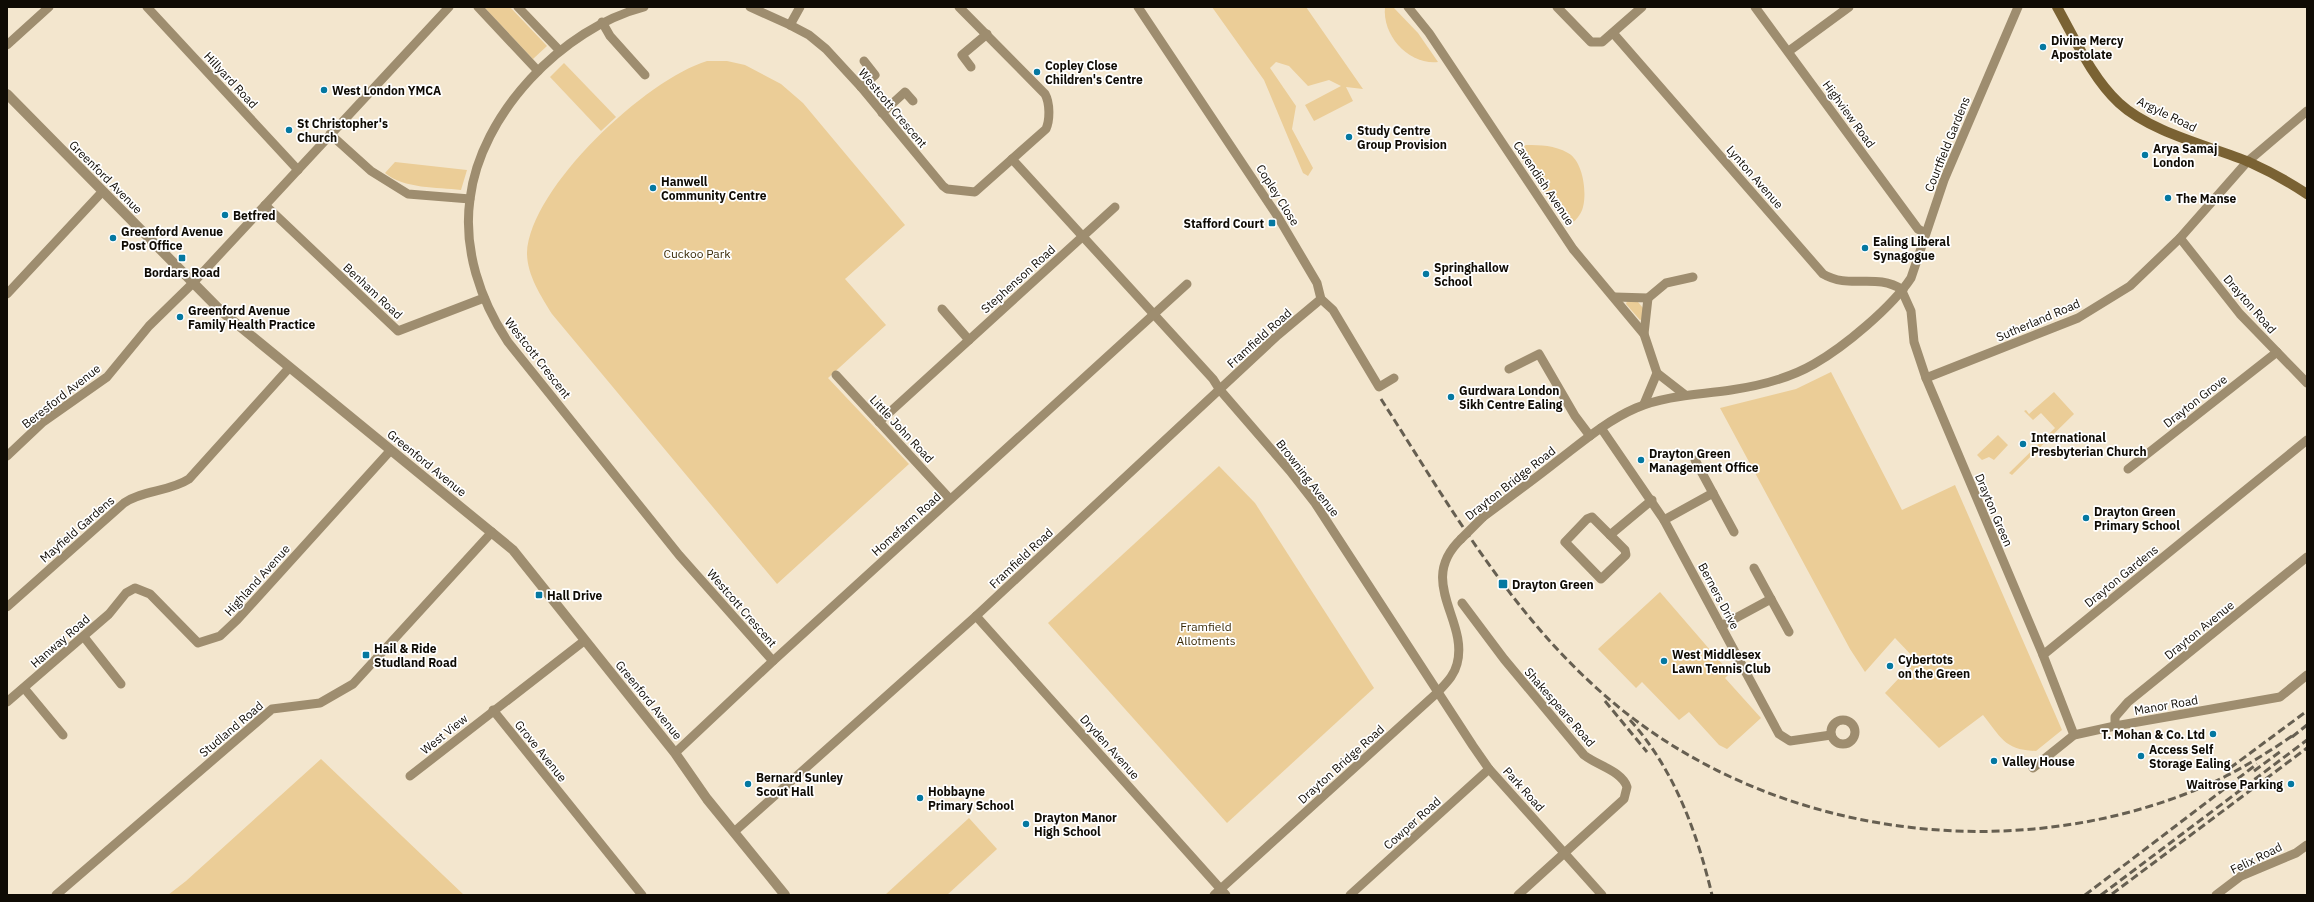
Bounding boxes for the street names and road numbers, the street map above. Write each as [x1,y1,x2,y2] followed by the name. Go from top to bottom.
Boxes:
[201,49,261,111] street label: Hillyard Road
[856,65,930,151] street label: Westcott Crescent
[1820,77,1878,151] street label: Highview Road
[2135,93,2199,135] street label: Argyle Road
[1921,94,1973,194] street label: Courtfield Gardens
[66,137,146,217] street label: Greenford Avenue
[1510,138,1578,228] street label: Cavendish Avenue
[1723,142,1787,212] street label: Lynton Avenue
[1253,162,1303,229] street label: Copley Close
[978,242,1058,316] street label: Stephenson Road
[340,260,406,322] street label: Benham Road
[2220,272,2280,336] street label: Drayton Road
[1994,296,2082,344] street label: Sutherland Road
[1224,305,1294,371] street label: Framfield Road
[502,315,574,401] street label: Westcott Crescent
[19,360,104,431] street label: Beresford Avenue
[2160,371,2230,431] street label: Drayton Grove
[867,392,937,466] street label: Little John Road
[384,427,470,500] street label: Greenford Avenue
[1273,436,1343,520] street label: Browning Avenue
[1462,443,1558,523] street label: Drayton Bridge Road
[1972,471,2016,549] street label: Drayton Green
[868,489,944,559] street label: Homefarm Road
[37,492,117,565] street label: Mayfield Gardens
[986,525,1056,591] street label: Framfield Road
[221,541,293,619] street label: Highland Avenue
[2081,542,2161,610] street label: Drayton Gardens
[1695,560,1743,632] street label: Berners Drive
[704,566,780,650] street label: Westcott Crescent
[2161,597,2237,663] street label: Drayton Avenue
[27,611,93,671] street label: Hanway Road
[613,657,686,743] street label: Greenford Avenue
[1522,664,1598,750] street label: Shakespeare Road
[2133,692,2199,718] street label: Manor Road
[196,698,266,760] street label: Studland Road
[418,711,470,757] street label: West View
[1077,712,1143,783] street label: Dryden Avenue
[512,717,571,785] street label: Grove Avenue
[1295,721,1387,807] street label: Drayton Bridge Road
[1500,764,1548,814] street label: Park Road
[1380,793,1444,853] street label: Cowper Road
[2228,839,2284,877] street label: Felix Road

